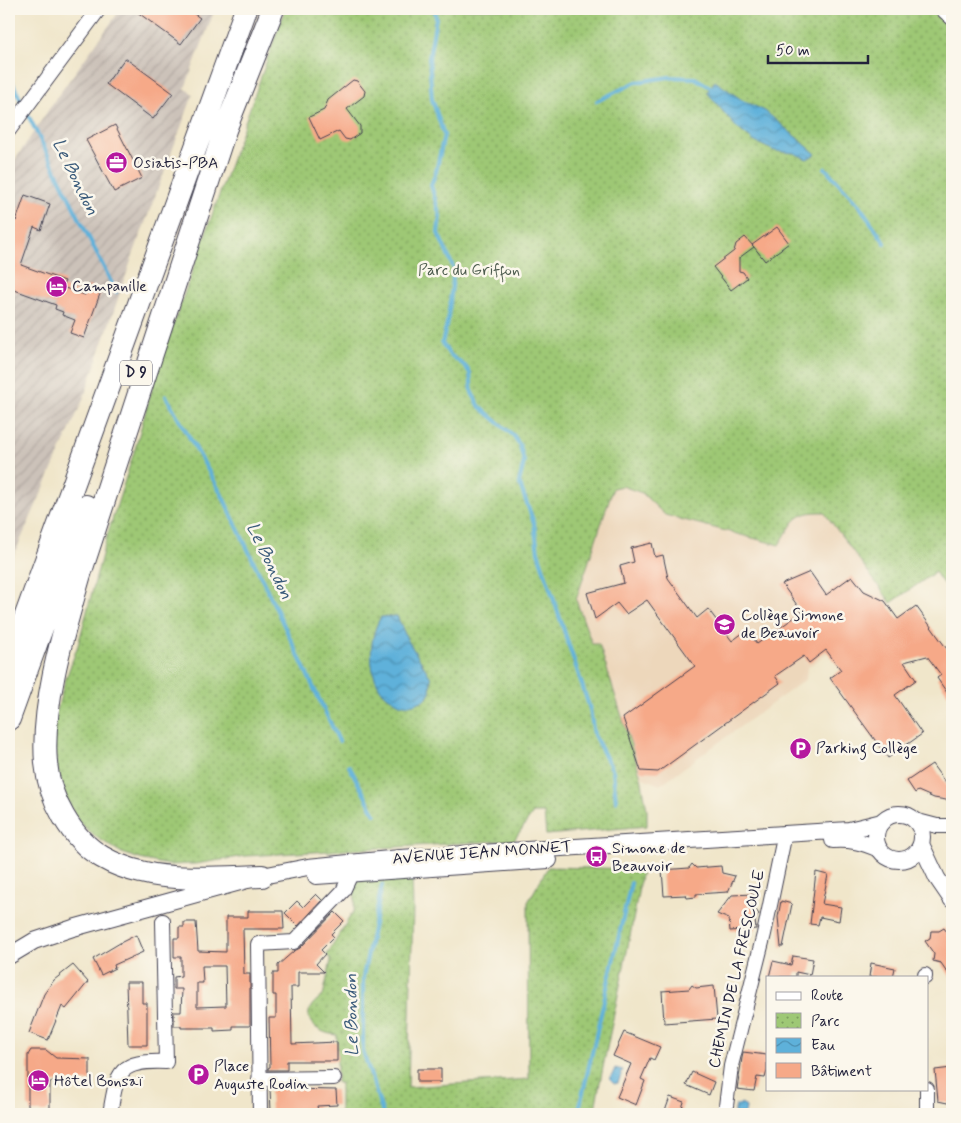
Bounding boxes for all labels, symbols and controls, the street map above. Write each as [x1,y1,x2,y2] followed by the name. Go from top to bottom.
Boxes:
[768,32,868,64] scale bar
[776,41,810,61] text: 50 m
[46,135,104,219] water label: Le Bondon
[105,151,129,175] office icon: Osiatis-PBA
[133,153,218,174] place label: Osiatis-PBA
[418,260,520,283] park label: Parc du Griffon
[44,274,68,298] hotel icon: Campanille
[72,276,147,297] place label: Campanille
[120,360,152,386] road number: D 9
[240,519,298,603] water label: Le Bondon
[741,605,844,644] place label: Collège Simone de Beauvoir
[713,612,737,636] school or university icon: Collège Simone de Beauvoir
[788,736,812,760] parking icon: Parking Collège
[816,738,918,760] place label: Parking Collège
[392,836,572,870] street label: AVENUE JEAN MONNET
[612,838,686,877] place label: Simone de Beauvoir
[584,845,608,869] bus stop icon: Simone de Beauvoir
[704,868,770,1070] street label: CHEMIN DE LA FRESCOULE
[339,974,365,1056] water label: Le Bondon
[766,976,928,1090] legend
[811,986,844,1006] text: Route
[811,1012,839,1032] text: Parc
[811,1036,835,1056] text: Eau
[214,1056,310,1095] place label: Place Auguste Rodin
[811,1062,872,1082] text: Bâtiment
[186,1063,210,1087] parking icon: Place Auguste Rodin
[26,1069,50,1093] hotel icon: Hôtel Bonsaï
[54,1071,143,1092] place label: Hôtel Bonsaï

